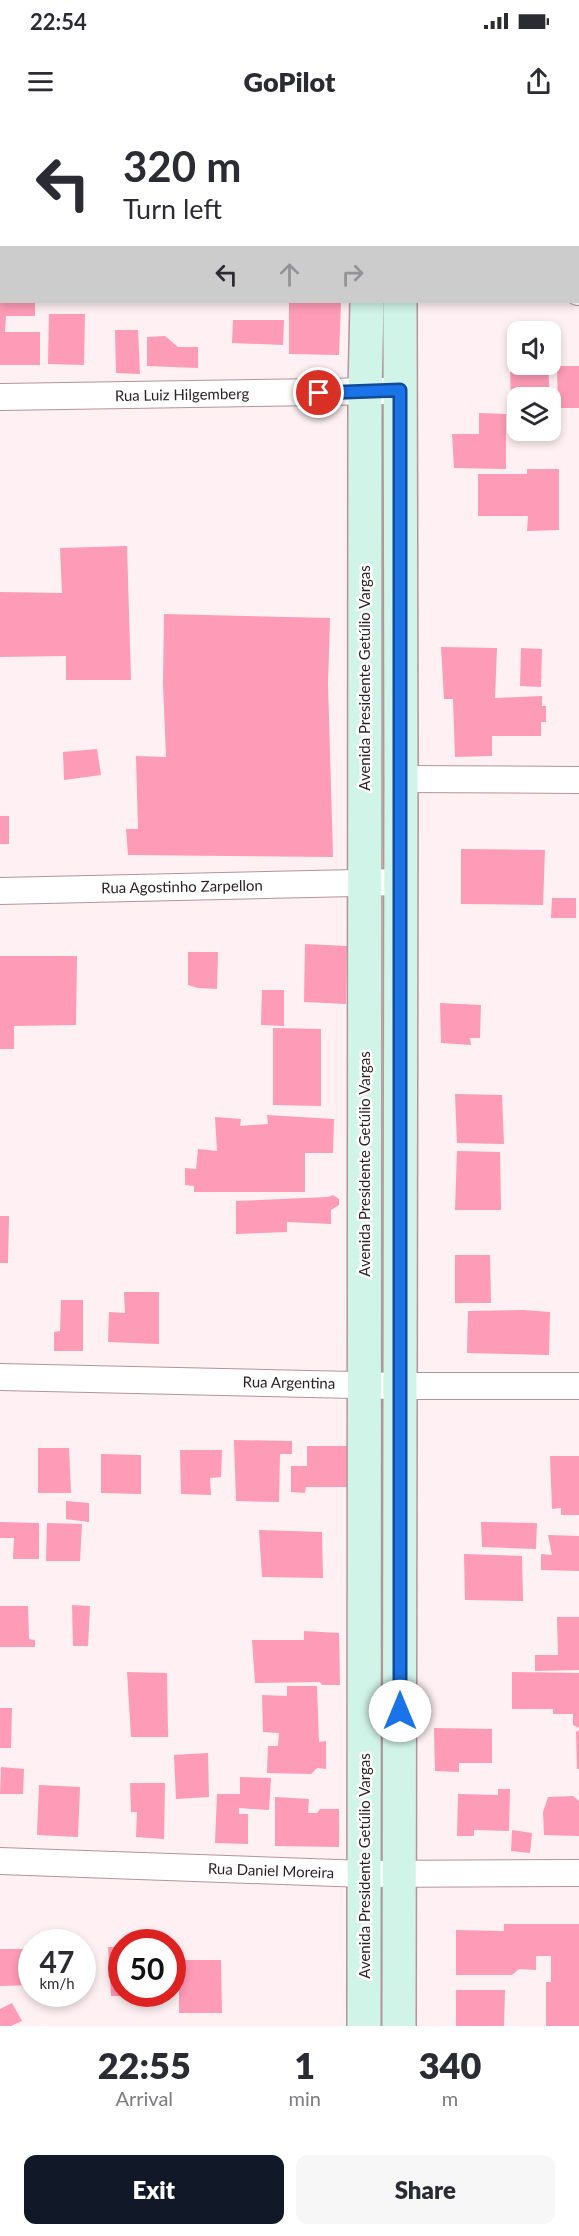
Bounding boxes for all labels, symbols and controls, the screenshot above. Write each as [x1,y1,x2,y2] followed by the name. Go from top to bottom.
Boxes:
[30,8,87,35] text: 22:54
[24,65,57,98] icon: menu
[244,65,335,98] text: GoPilot
[522,65,555,98] icon: share
[123,141,241,191] text: 320 m
[24,144,102,222] icon: left
[123,192,222,225] text: Turn left
[210,258,243,291] icon: left
[273,258,306,291] icon: ahead
[336,258,369,291] icon: right
[507,321,561,441] map controls
[507,321,561,375] button: sound
[293,367,344,418] pin
[302,376,335,409] icon: arrive
[115,384,250,404] street label: Rua Luiz Hilgemberg
[507,387,561,441] button: layers
[355,565,373,791] street label: Avenida Presidente Getúlio Vargas
[101,876,263,896] street label: Rua Agostinho Zarpellon
[355,1051,373,1277] street label: Avenida Presidente Getúlio Vargas
[243,1372,335,1392] street label: Rua Argentina
[368,1679,432,1743] position arrow
[355,1753,373,1979] street label: Avenida Presidente Getúlio Vargas
[208,1859,334,1881] street label: Rua Daniel Moreira
[108,1929,186,2007] speed limit sign: 50
[40,1943,74,1979] text: 47
[39,1974,75,1992] text: km/h
[98,2043,191,2087] text: 22:55
[294,2043,315,2087] text: 1
[419,2043,481,2087] text: 340
[115,2086,173,2110] text: Arrival
[289,2086,321,2110] text: min
[442,2086,458,2110] text: m
[24,2155,284,2224] button: Exit
[296,2155,555,2224] button: Share

